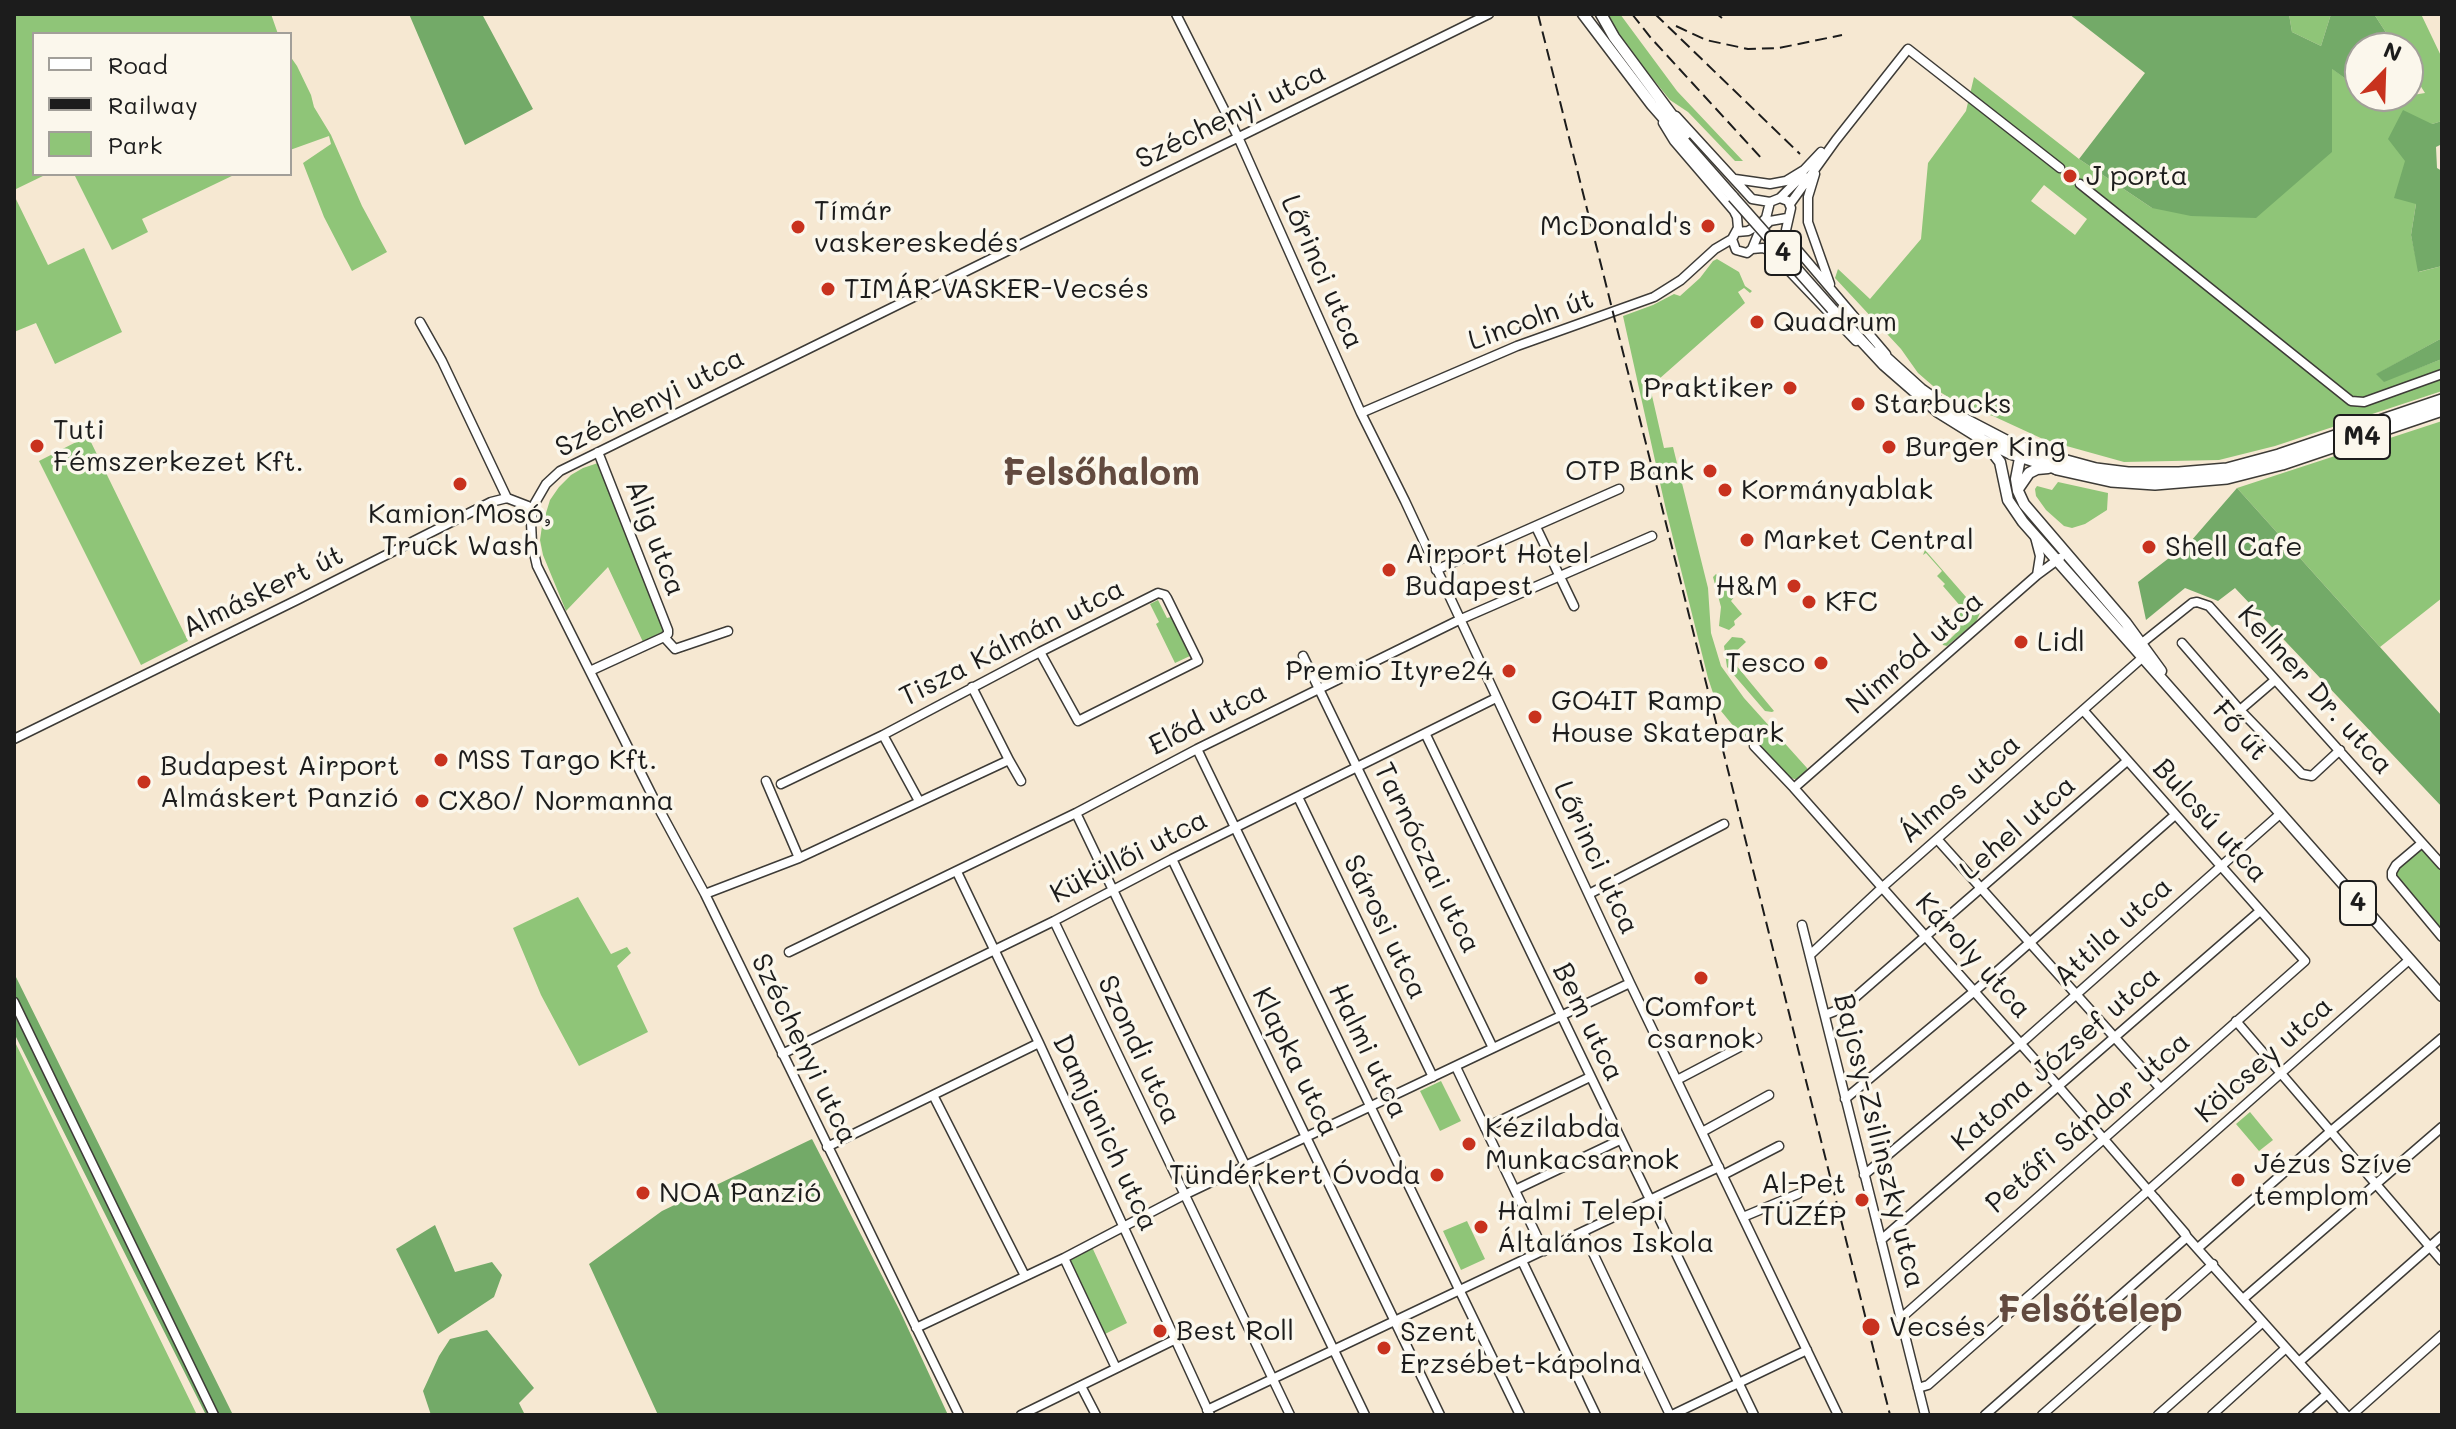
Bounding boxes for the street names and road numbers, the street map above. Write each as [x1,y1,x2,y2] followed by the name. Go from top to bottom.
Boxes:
[1130,55,1332,177] street label: Széchenyi utca
[1273,190,1371,354] street label: Lőrinci utca
[1765,231,1801,275] road number: 4
[1464,282,1598,358] street label: Lincoln út
[550,341,750,465] street label: Széchenyi utca
[2334,415,2390,459] road number: M4
[618,475,692,601] street label: Alig utca
[177,539,349,645] street label: Almáskert út
[894,572,1130,714] street label: Tisza Kálmán utca
[1840,584,1990,722] street label: Nimród utca
[2230,598,2400,782] street label: Kellner Dr. utca
[1143,675,1273,763] street label: Előd utca
[2205,694,2275,768] street label: Fő út
[1893,727,2027,851] street label: Álmos utca
[2145,752,2275,890] street label: Bulcsú utca
[1366,757,1488,959] street label: Tarnóczai utca
[1953,769,2083,887] street label: Lehel utca
[1546,776,1646,940] street label: Lőrinci utca
[1045,803,1213,911] street label: Küküllői utca
[1336,849,1434,1005] street label: Sárosi utca
[2047,870,2179,994] street label: Attila utca
[2340,881,2376,925] road number: 4
[1908,886,2038,1026] street label: Károly utca
[743,948,865,1150] street label: Széchenyi utca
[1545,957,1631,1087] street label: Bem utca
[1945,959,2167,1159] street label: Katona József utca
[1090,970,1188,1130] street label: Szondi utca
[1321,978,1415,1124] street label: Halmi utca
[1244,982,1346,1142] street label: Klapka utca
[1826,990,1932,1292] street label: Bajcsy-Zsilinszky utca
[2188,990,2340,1130] street label: Kölcsey utca
[1979,1025,2197,1221] street label: Petőfi Sándor utca
[1045,1030,1165,1236] street label: Damjanich utca

